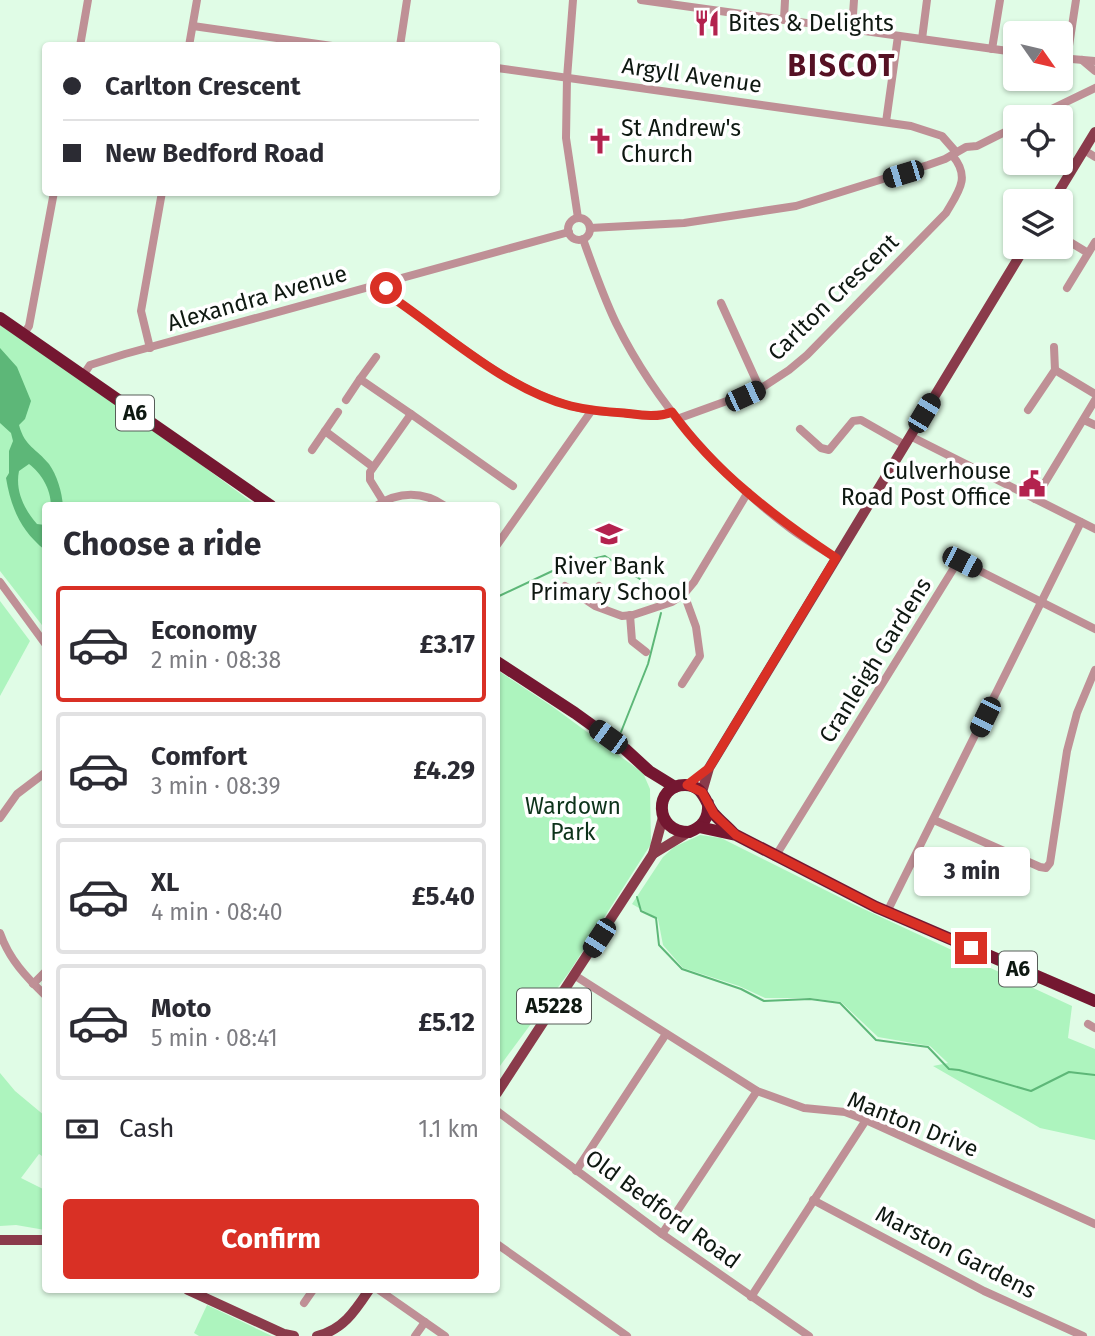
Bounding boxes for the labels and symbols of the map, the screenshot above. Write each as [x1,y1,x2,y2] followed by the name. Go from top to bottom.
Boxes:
[692,8,722,38] restaurant icon: Bites & Delights
[728,9,894,37] place label: Bites & Delights
[1003,21,1073,91] north arrow
[788,48,897,84] district label: BISCOT
[620,51,764,99] street label: Argyll Avenue
[621,114,741,168] place label: St Andrew's Church
[585,126,615,156] church icon: St Andrew's Church
[880,158,927,190] car
[762,227,905,366] street label: Carlton Crescent
[164,259,350,337] street label: Alexandra Avenue
[370,272,402,304] route start
[722,378,769,414] car
[905,390,944,436] car
[116,396,154,430] road number: A6
[841,457,1011,511] place label: Culverhouse Road Post Office
[1017,469,1047,499] public building icon: Culverhouse Road Post Office
[594,519,624,549] school or university icon: River Bank Primary School
[939,543,986,581] car
[530,552,688,606] place label: River Bank Primary School
[813,572,937,748] street label: Cranleigh Gardens
[967,694,1004,740] car
[585,716,632,758] car
[525,792,621,846] park label: Wardown Park
[913,846,1029,895] callout: 3 min
[579,915,620,961] car
[955,932,987,964] route end
[999,951,1037,986] road number: A6
[517,988,591,1024] road number: A5228
[843,1085,983,1163] street label: Manton Drive
[580,1143,746,1275] street label: Old Bedford Road
[871,1199,1041,1305] street label: Marston Gardens

